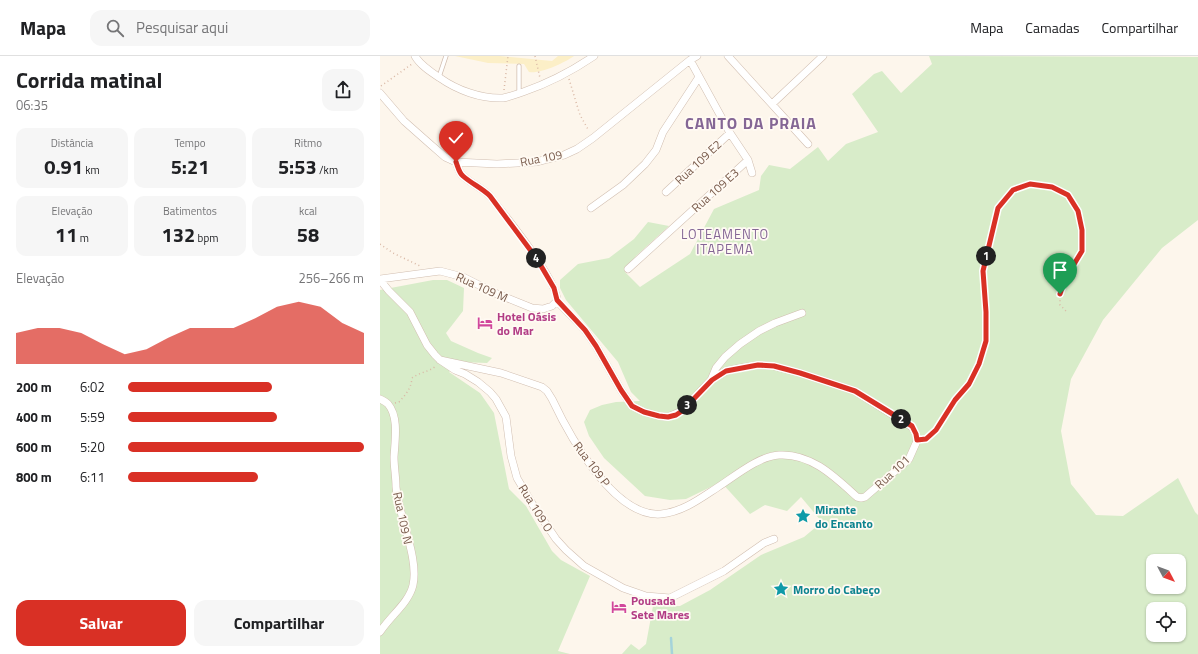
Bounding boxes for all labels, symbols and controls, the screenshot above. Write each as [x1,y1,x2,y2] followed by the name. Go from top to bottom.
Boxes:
[90,10,370,46] search box
[20,13,66,42] text: Mapa
[136,16,228,39] text: Pesquisar aqui
[104,17,126,39] icon: search
[970,17,1003,38] text: Mapa
[1025,17,1080,38] text: Camadas
[1102,17,1178,38] text: Compartilhar
[16,63,162,97] text: Corrida matinal
[322,69,364,111] button: share
[16,95,48,115] text: 06:35
[685,111,817,135] district label: CANTO DA PRAIA
[439,121,473,162] pin
[445,127,467,149] icon: check
[51,135,93,151] text: Distância
[174,135,206,151] text: Tempo
[294,135,322,151] text: Ritmo
[670,135,726,189] street label: Rua 109 E2
[518,145,564,171] street label: Rua 109
[44,151,83,182] text: 0.91
[171,151,209,182] text: 5:21
[278,151,317,182] text: 5:53
[83,162,100,178] text: km
[317,162,338,178] text: /km
[687,163,743,217] street label: Rua 109 E3
[52,203,92,219] text: Elevação
[163,203,217,219] text: Batimentos
[299,203,317,219] text: kcal
[55,219,77,250] text: 11
[162,219,195,250] text: 132
[297,219,319,250] text: 58
[681,224,769,259] district label: LOTEAMENTO ITAPEMA
[77,230,89,246] text: m
[195,230,218,246] text: bpm
[976,246,996,266] pin: 1
[526,248,546,268] pin: 4
[983,248,989,264] text: 1
[533,250,539,266] text: 4
[1043,253,1077,294] pin
[1049,259,1071,281] icon: arrive
[453,267,511,307] street label: Rua 109 M
[16,268,64,288] text: Elevação
[298,268,364,288] text: 256–266 m
[497,307,557,340] place label: Hotel Oásis do Mar
[476,314,494,332] hotel icon: Hotel Oásis do Mar
[16,377,52,397] text: 200 m
[80,377,105,397] text: 6:02
[677,395,697,415] pin: 3
[684,397,690,413] text: 3
[16,407,52,427] text: 400 m
[80,407,105,427] text: 5:59
[891,409,911,429] pin: 2
[898,411,904,427] text: 2
[16,437,52,457] text: 600 m
[80,437,105,457] text: 5:20
[569,437,615,491] street label: Rua 109 P
[870,451,914,493] street label: Rua 101
[16,467,52,487] text: 800 m
[80,467,105,487] text: 6:11
[514,480,558,536] street label: Rua 109 O
[388,490,418,546] street label: Rua 109 N
[815,500,873,533] place label: Mirante do Encanto
[794,507,812,525] place icon: Mirante do Encanto
[1146,554,1186,594] north arrow
[1146,554,1186,642] map controls
[772,580,790,598] place icon: Morro do Cabeço
[793,580,880,599] place label: Morro do Cabeço
[631,591,690,624] place label: Pousada Sete Mares
[610,598,628,616] hotel icon: Pousada Sete Mares
[16,600,186,646] button: Salvar
[194,600,364,646] button: Compartilhar
[1146,602,1186,642] button: locate

